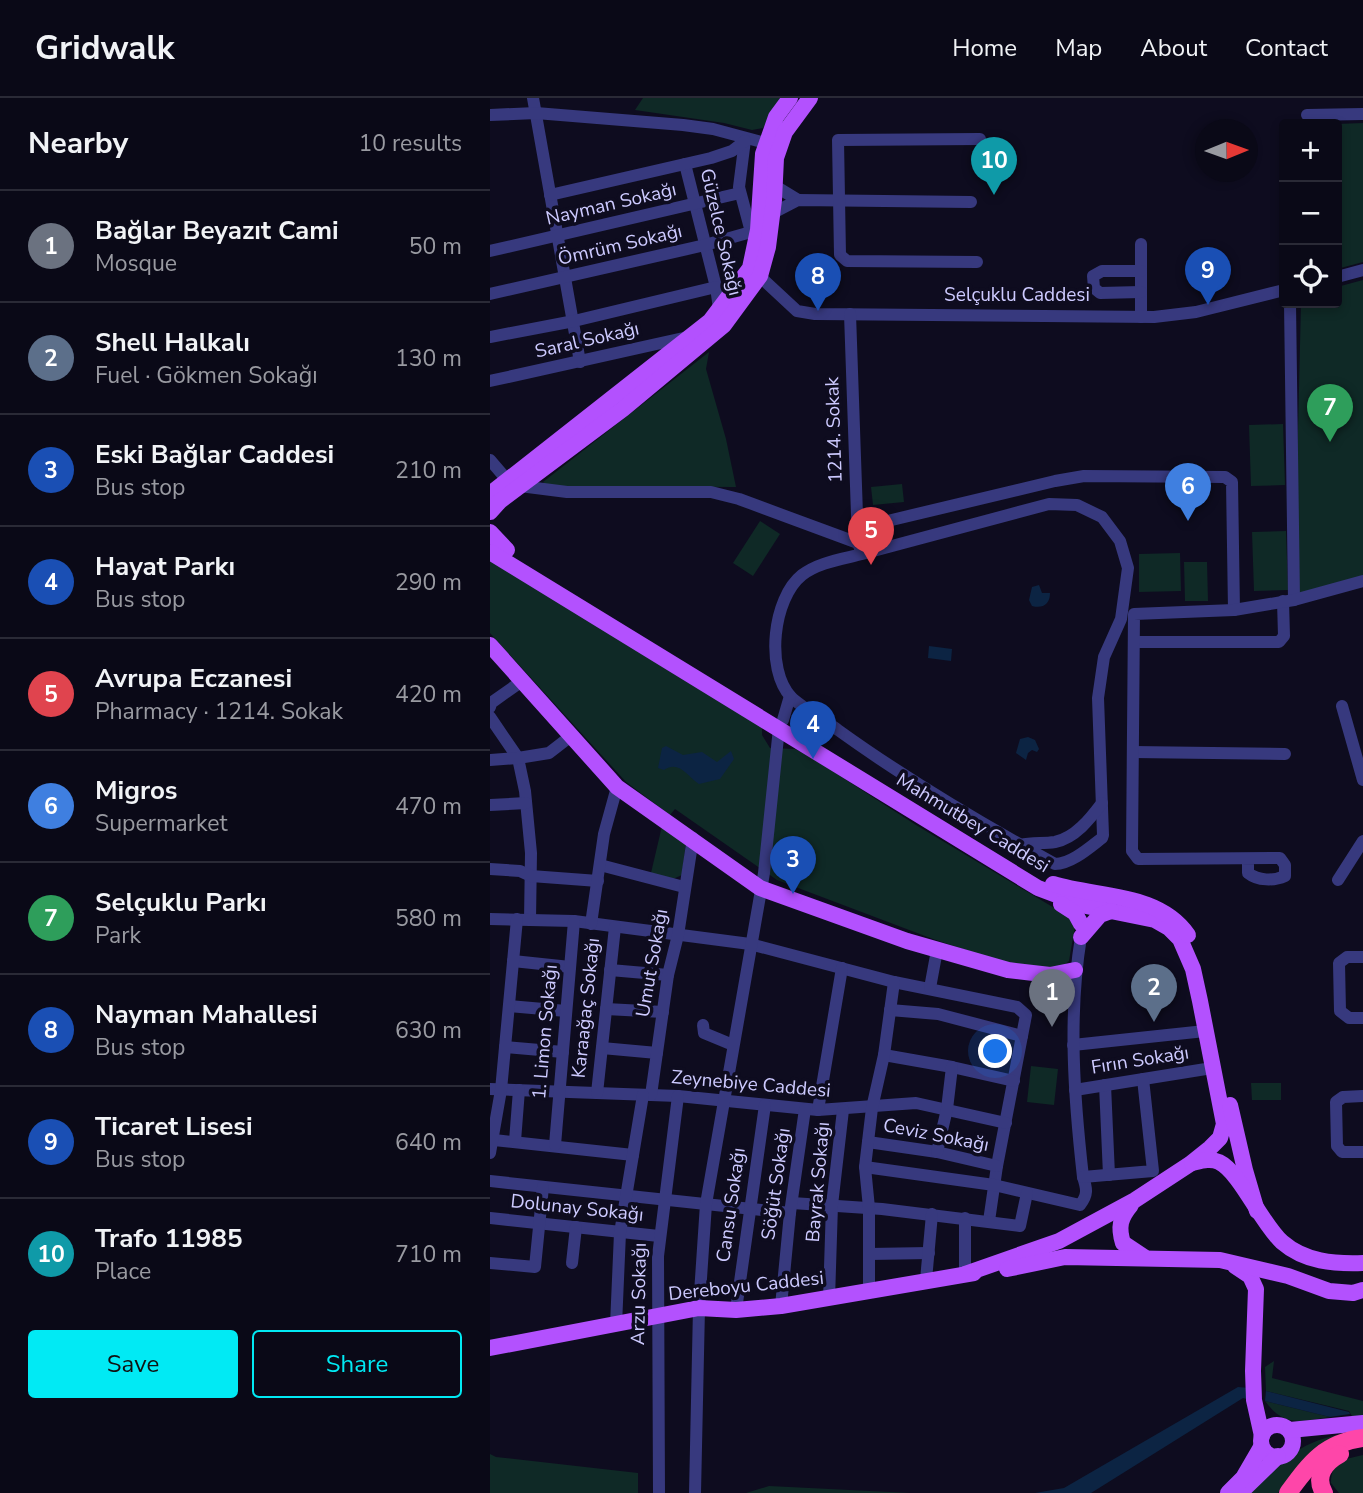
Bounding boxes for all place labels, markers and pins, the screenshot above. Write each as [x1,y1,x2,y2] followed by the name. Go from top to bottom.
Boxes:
[971,137,1017,195] pin: 10
[1185,247,1231,305] pin: 9
[795,253,841,311] pin: 8
[1307,384,1353,442] pin: 7
[1165,463,1211,521] pin: 6
[848,507,894,565] pin: 5
[790,701,836,759] pin: 4
[770,836,816,894] pin: 3
[1131,964,1177,1022] pin: 2
[1029,969,1075,1027] pin: 1

